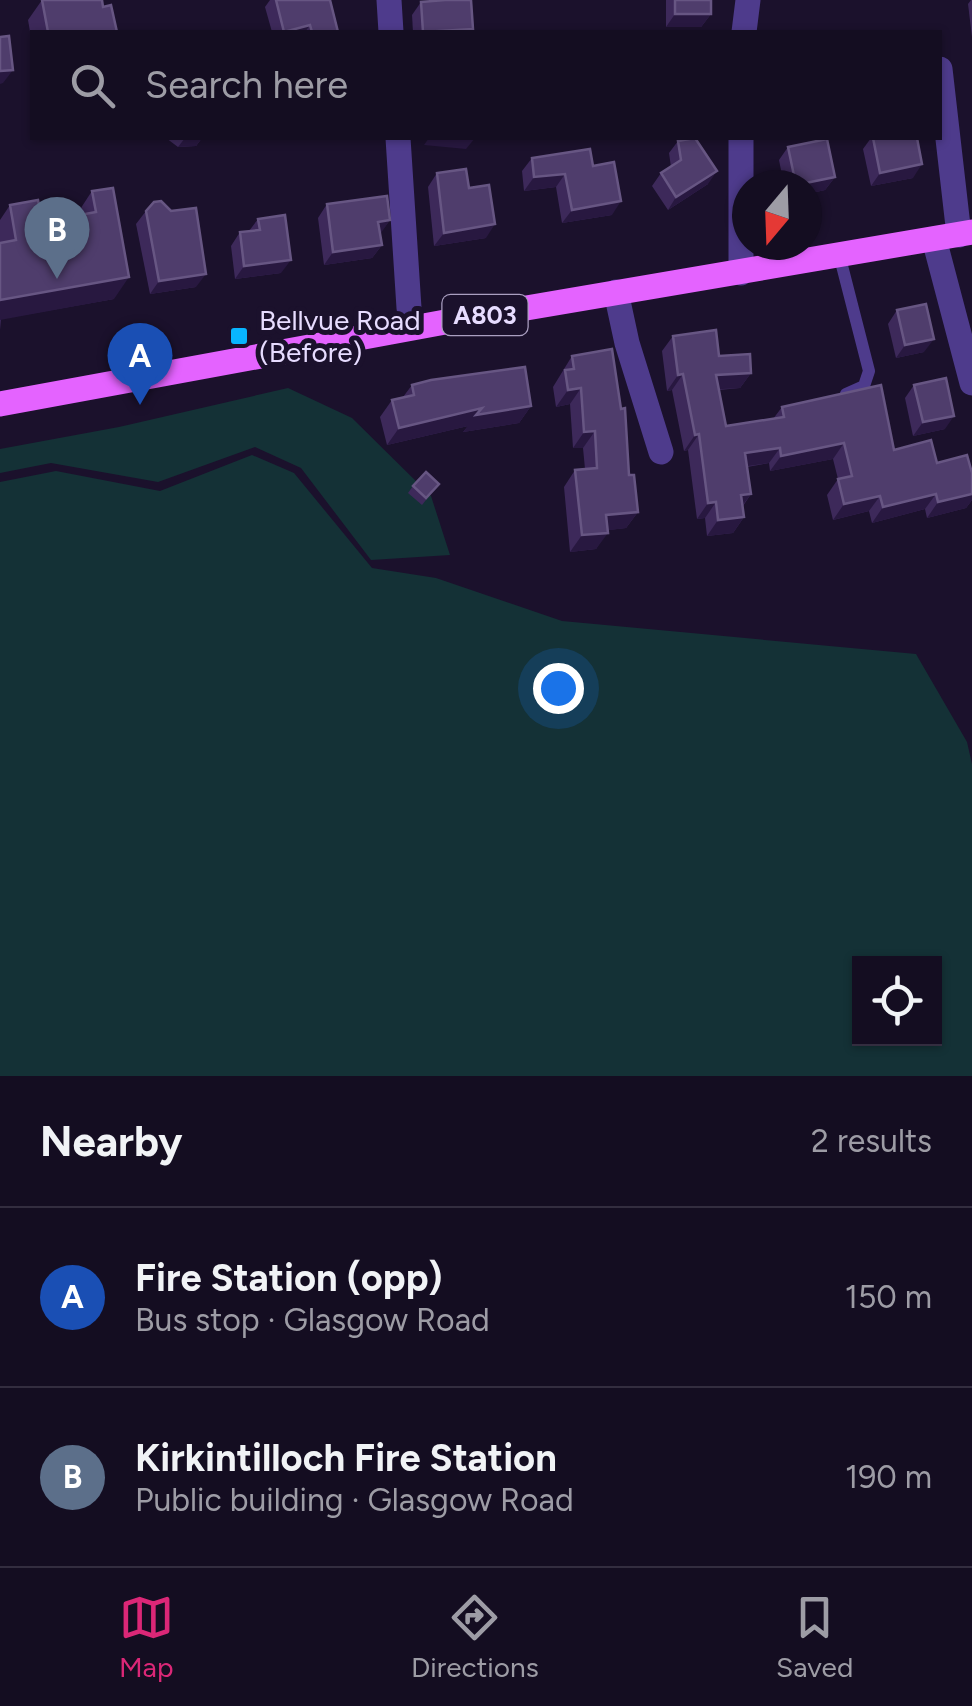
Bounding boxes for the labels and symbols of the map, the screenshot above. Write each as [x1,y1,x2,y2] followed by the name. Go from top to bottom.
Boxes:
[732,170,822,260] north arrow
[24,196,90,279] pin: B
[442,295,528,335] road number: A803
[259,303,421,369] place label: Bellvue Road (Before)
[108,322,172,405] pin: A
[228,325,250,347] marker: Bellvue Road (Before)
[533,663,584,714] your location

